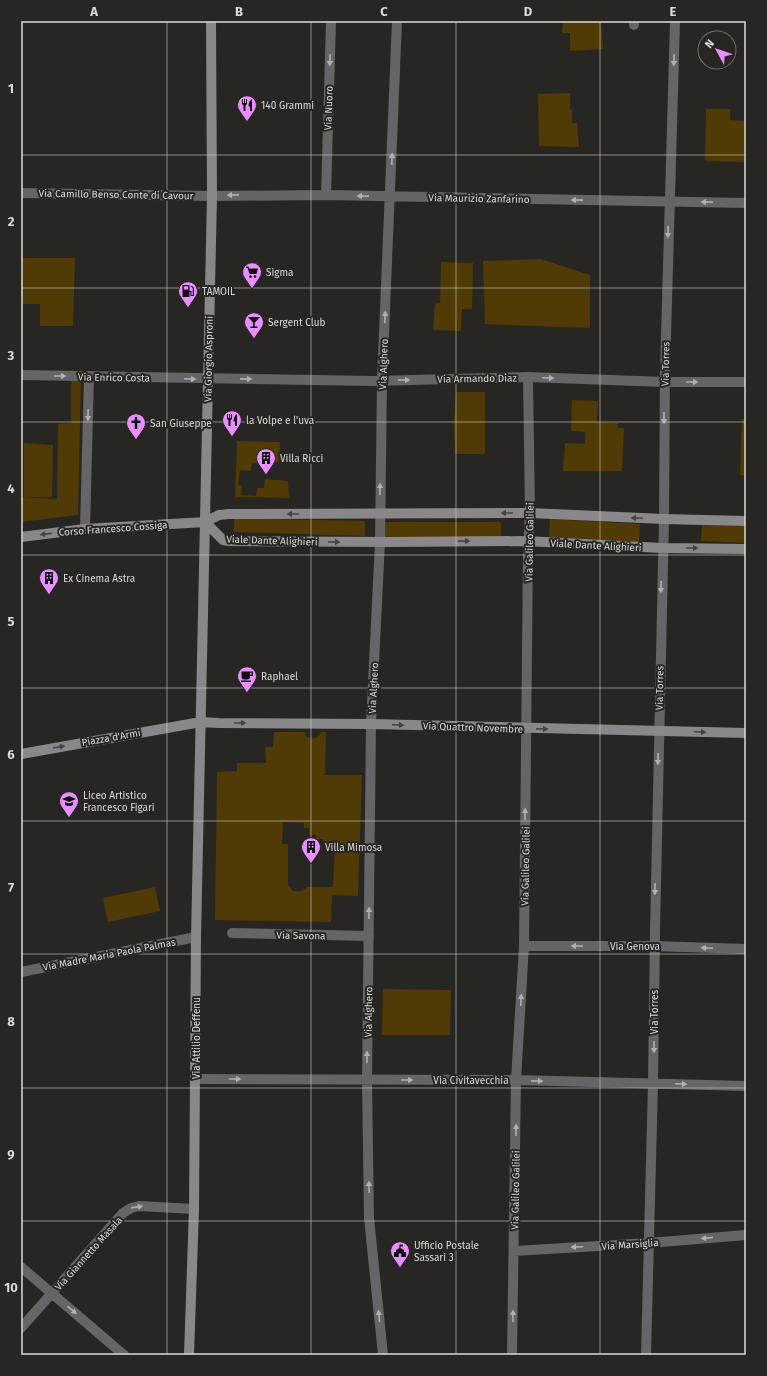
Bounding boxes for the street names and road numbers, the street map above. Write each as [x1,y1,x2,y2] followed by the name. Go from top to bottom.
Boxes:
[322,86,336,130] street label: Via Nuoro
[38,188,194,202] street label: Via Camillo Benso Conte di Cavour
[428,192,530,206] street label: Via Maurizio Zanfarino
[202,316,216,402] street label: Via Giorgio Asproni
[377,338,391,390] street label: Via Alghero
[660,341,672,386] street label: Via Torres
[78,371,150,385] street label: Via Enrico Costa
[437,372,517,386] street label: Via Armando Diaz
[523,502,537,582] street label: Via Galileo Galilei
[58,519,168,539] street label: Corso Francesco Cossiga
[226,533,318,549] street label: Viale Dante Alighieri
[550,538,642,554] street label: Viale Dante Alighieri
[367,662,381,714] street label: Via Alghero
[654,665,666,710] street label: Via Torres
[423,720,523,736] street label: Via Quattro Novembre
[81,727,142,749] street label: Piazza d'Armi
[519,826,533,906] street label: Via Galileo Galilei
[276,930,326,942] street label: Via Savona
[42,936,177,974] street label: Via Madre Maria Paola Palmas
[610,941,660,953] street label: Via Genova
[363,986,375,1038] street label: Via Alghero
[649,989,661,1034] street label: Via Torres
[191,997,203,1079] street label: Via Attilio Deffenu
[433,1075,509,1087] street label: Via Civitavecchia
[509,1150,523,1230] street label: Via Galileo Galilei
[52,1214,125,1293] street label: Via Giannetto Masala
[601,1237,659,1253] street label: Via Marsiglia

